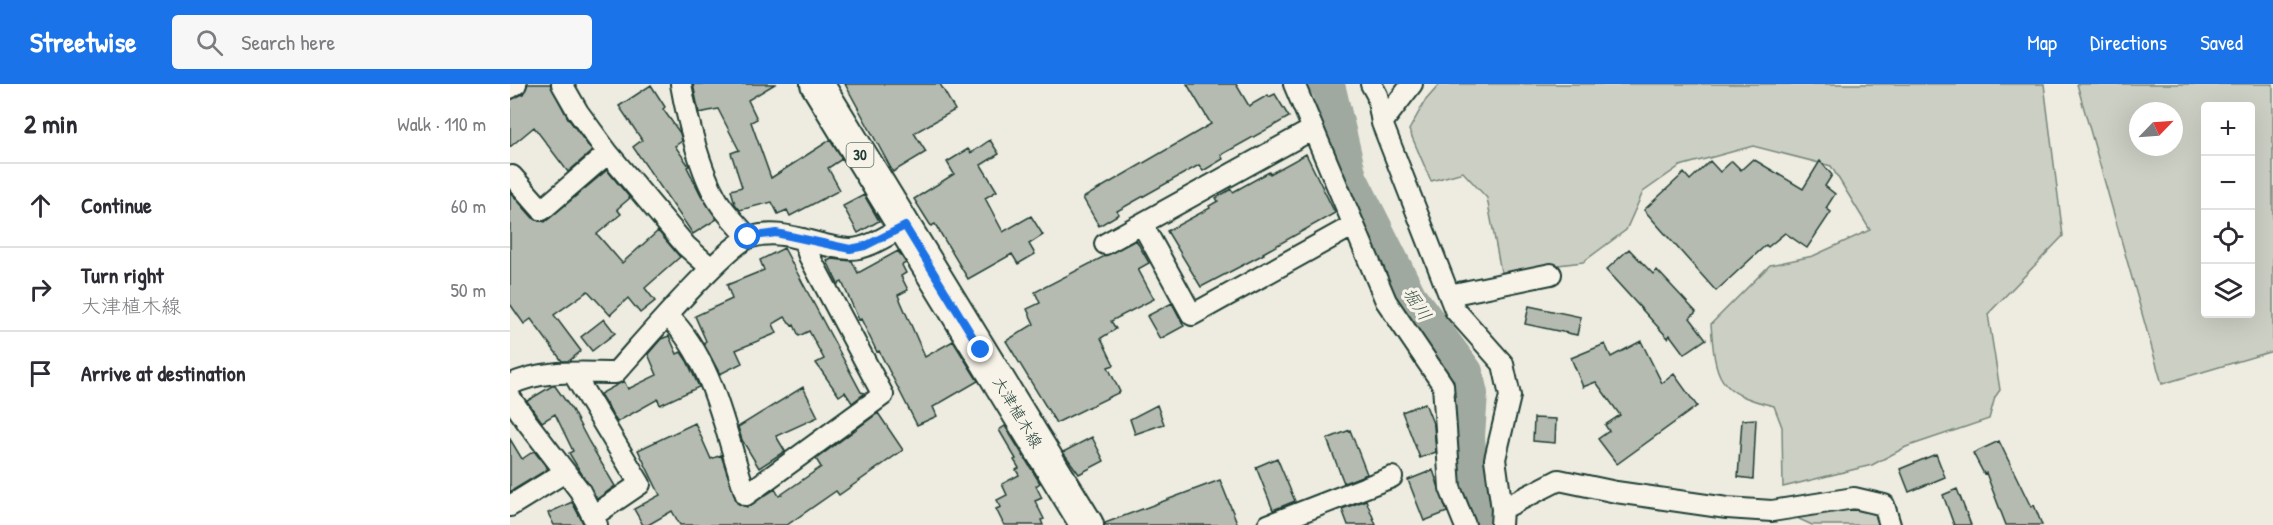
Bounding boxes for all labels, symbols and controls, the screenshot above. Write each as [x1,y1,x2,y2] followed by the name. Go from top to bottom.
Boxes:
[172,15,592,69] search box
[30,23,136,61] text: Streetwise
[193,26,226,59] icon: search
[241,27,335,57] text: Search here
[2027,28,2057,57] text: Map
[2090,28,2167,57] text: Directions
[2200,28,2243,57] text: Saved
[2129,102,2183,156] north arrow
[2201,102,2255,318] map controls
[2201,102,2255,156] button: +
[24,106,77,141] text: 2 min
[397,110,486,137] text: Walk · 110 m
[846,143,874,167] road number: 30
[2201,156,2255,210] button: −
[24,189,57,222] icon: ahead
[81,190,152,220] text: Continue
[451,192,486,219] text: 60 m
[2201,210,2255,264] button: locate
[734,223,760,249] route start
[81,260,164,290] text: Turn right
[2201,264,2255,318] button: layers
[24,273,57,306] icon: right
[450,276,486,303] text: 50 m
[1397,282,1438,326] water label: 堀川
[81,292,181,319] text: 大津植木線
[967,336,993,362] route end
[24,357,57,390] icon: arrive
[81,358,246,388] text: Arrive at destination
[988,372,1048,452] street label: 大津植木線

